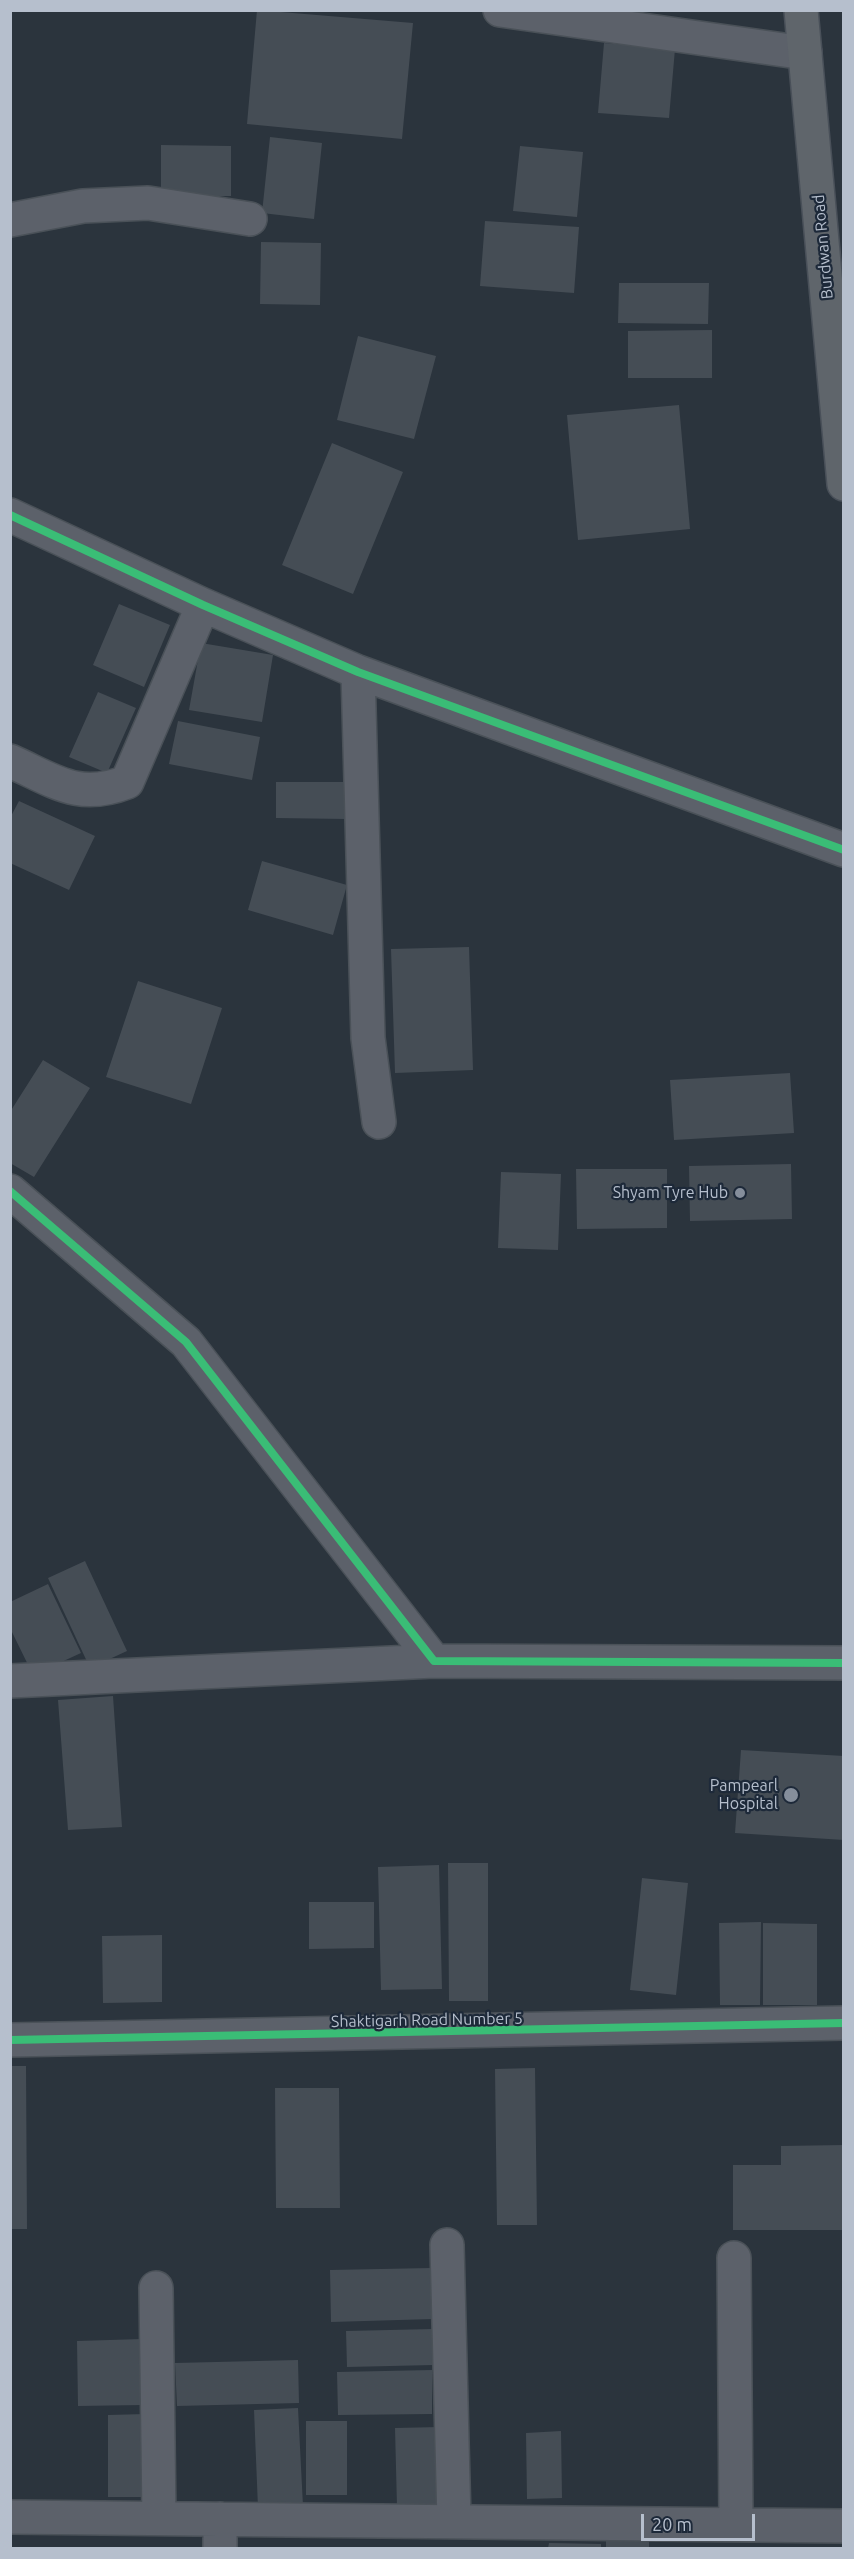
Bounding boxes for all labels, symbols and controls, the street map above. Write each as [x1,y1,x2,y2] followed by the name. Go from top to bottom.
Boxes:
[809,194,837,300] street label: Burdwan Road
[613,1183,728,1203] place label: Shyam Tyre Hub
[733,1186,747,1200] marker: Shyam Tyre Hub
[710,1776,778,1814] place label: Pampearl Hospital
[782,1786,800,1804] marker: Pampearl Hospital
[331,2009,523,2031] street label: Shaktigarh Road Number 5
[644,2502,758,2540] scale bar
[652,2514,692,2534] text: 20 m

